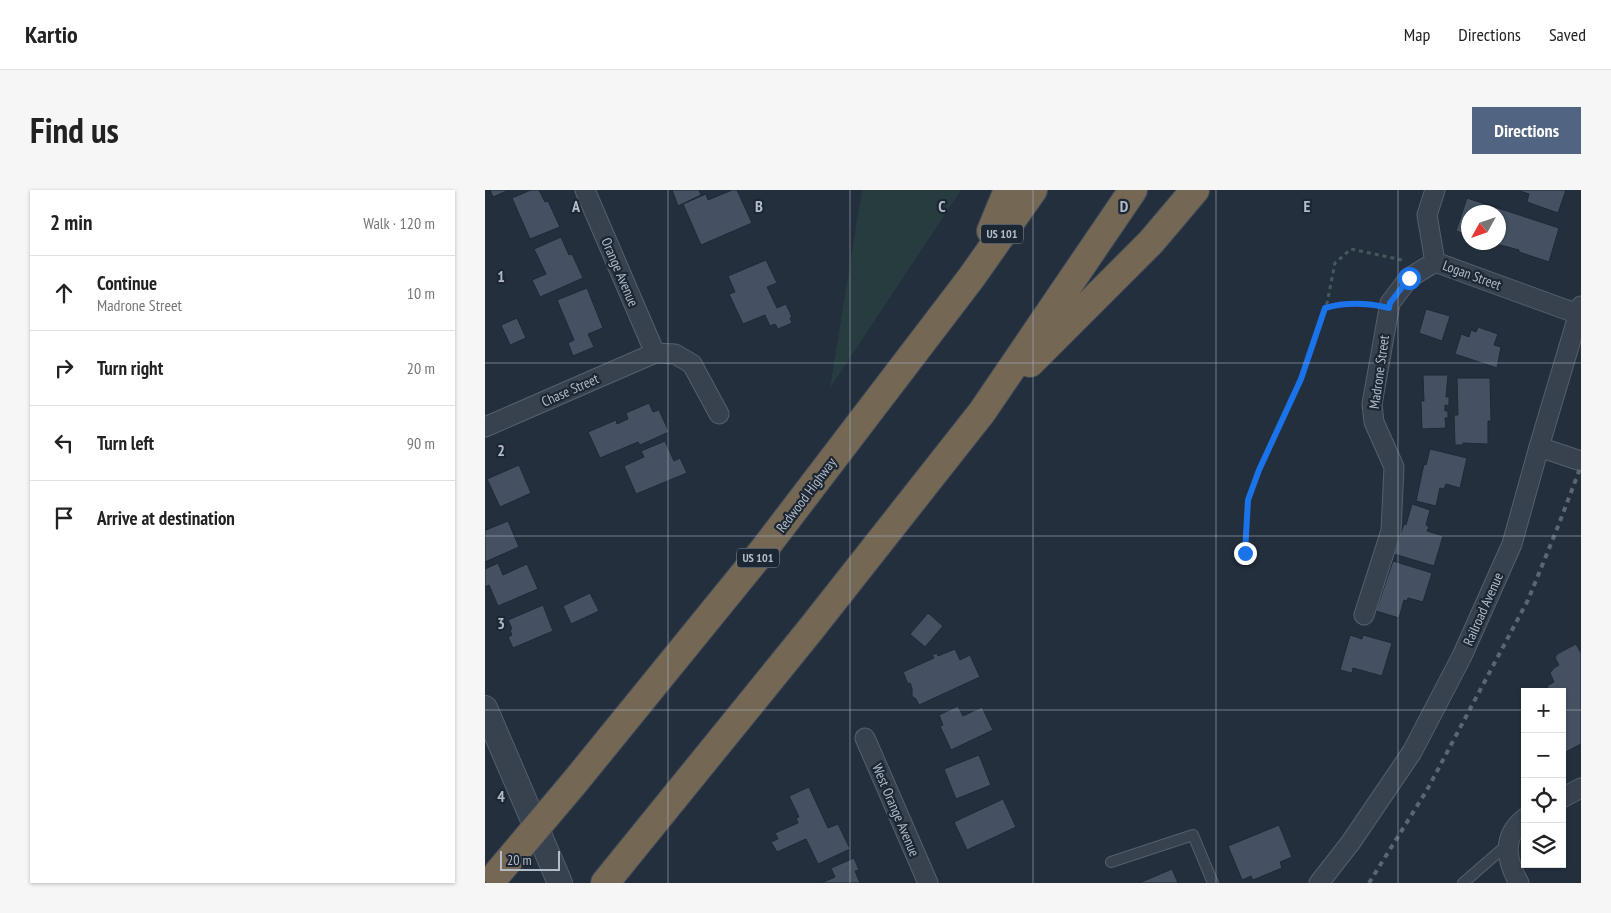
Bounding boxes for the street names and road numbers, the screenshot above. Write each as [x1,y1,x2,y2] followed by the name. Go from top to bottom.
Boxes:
[981,224,1023,244] road number: US 101
[597,235,643,309] street label: Orange Avenue
[1440,256,1504,294] street label: Logan Street
[1365,334,1393,410] street label: Madrone Street
[539,369,601,411] street label: Chase Street
[772,453,840,536] street label: Redwood Highway
[737,548,779,568] road number: US 101
[1459,569,1507,648] street label: Railroad Avenue
[868,761,924,859] street label: West Orange Avenue

